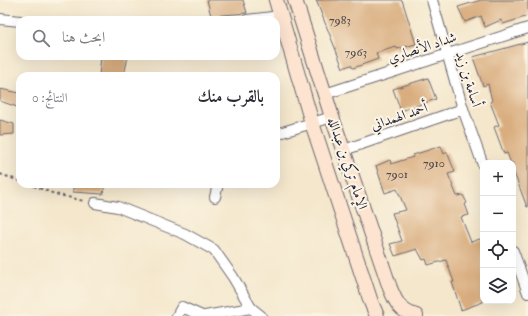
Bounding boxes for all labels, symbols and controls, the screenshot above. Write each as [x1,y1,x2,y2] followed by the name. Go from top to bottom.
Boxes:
[329,13,351,28] house number: 7983
[16,16,280,60] search box
[385,26,460,69] street label: شداد الأنصاري
[30,27,52,49] icon: search
[62,28,105,47] text: ابحث هنا
[345,45,367,60] house number: 7963
[452,49,487,110] street label: أسامة بن زيد
[198,86,264,107] text: بالقرب منك
[32,90,67,106] text: النتائج: 0
[368,97,431,137] street label: أحمد الهمداني
[320,114,372,213] street label: الإمام تركي بن عبدالله
[423,156,445,171] house number: 7910
[480,160,516,304] map controls
[480,160,516,196] button: +
[386,167,408,182] house number: 7901
[480,196,516,232] button: −
[480,232,516,268] button: locate
[480,268,516,304] button: layers

